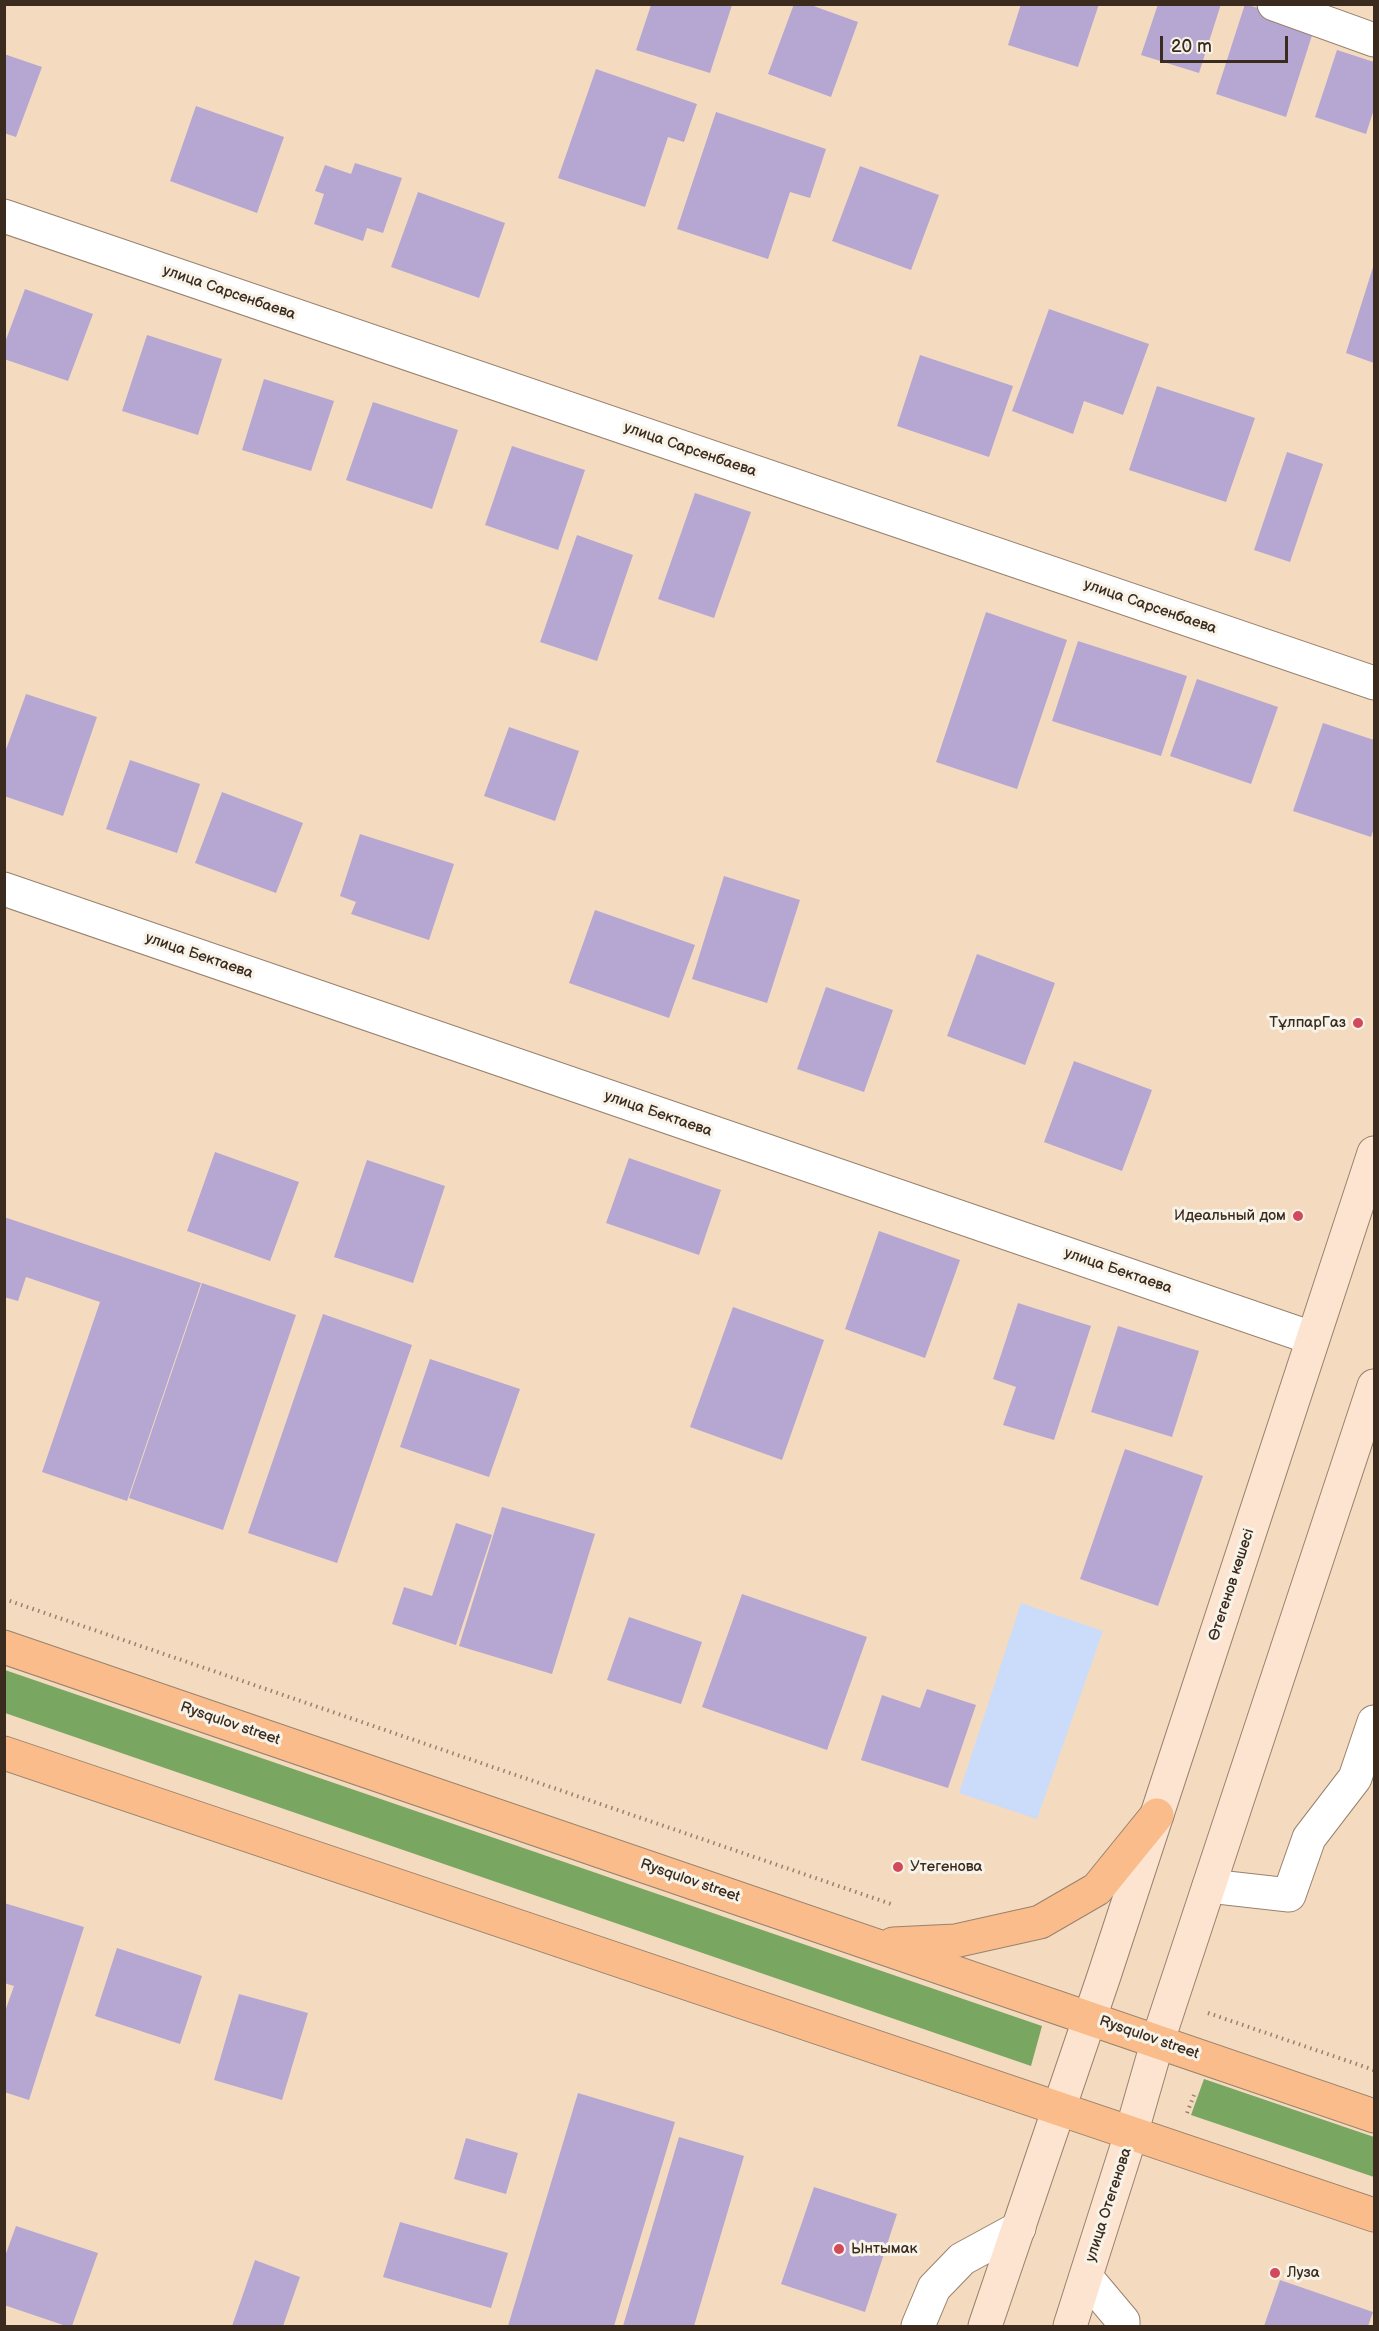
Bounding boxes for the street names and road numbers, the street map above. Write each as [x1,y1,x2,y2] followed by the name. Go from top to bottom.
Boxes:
[160,262,298,324] street label: улица Сарсенбаева
[621,419,759,481] street label: улица Сарсенбаева
[1081,576,1219,638] street label: улица Сарсенбаева
[143,929,255,983] street label: улица Бектаева
[602,1087,714,1141] street label: улица Бектаева
[1062,1244,1174,1298] street label: улица Бектаева
[1205,1527,1259,1643] street label: Өтегенов көшесі
[178,1698,282,1750] street label: Rysqulov street
[638,1855,742,1907] street label: Rysqulov street
[1097,2012,1201,2064] street label: Rysqulov street
[1082,2146,1136,2264] street label: улица Отегенова

